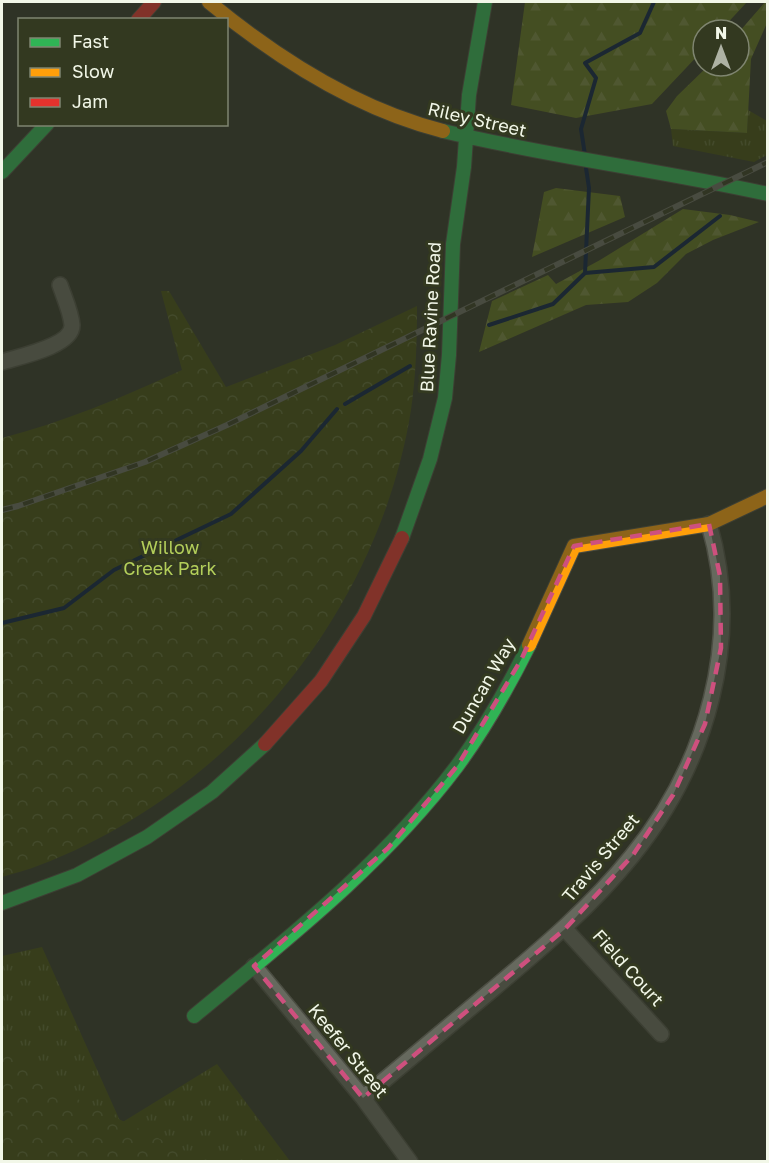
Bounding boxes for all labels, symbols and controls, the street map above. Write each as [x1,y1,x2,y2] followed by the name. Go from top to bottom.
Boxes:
[18,18,228,126] legend
[691,18,751,78] north arrow
[715,23,727,43] text: N
[72,30,109,52] text: Fast
[72,60,115,82] text: Slow
[72,90,108,112] text: Jam
[426,97,529,141] street label: Riley Street
[415,241,445,393] street label: Blue Ravine Road
[123,536,217,579] park label: Willow Creek Park
[447,634,519,737] street label: Duncan Way
[557,809,644,906] street label: Travis Street
[589,924,669,1010] street label: Field Court
[304,999,393,1102] street label: Keefer Street

